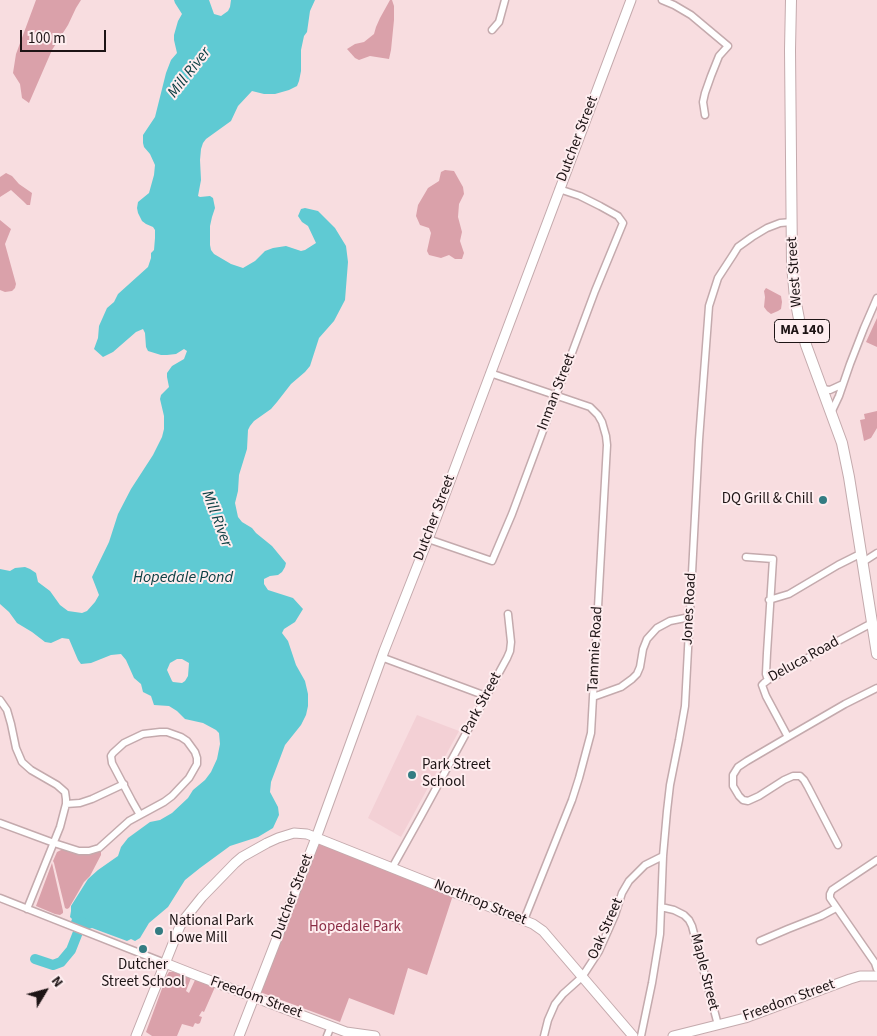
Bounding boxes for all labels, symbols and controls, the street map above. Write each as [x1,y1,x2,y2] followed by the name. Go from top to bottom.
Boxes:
[22,20,109,52] scale bar
[28,28,66,49] text: 100 m
[164,44,216,102] water label: Mill River
[553,94,603,184] street label: Dutcher Street
[784,236,806,308] street label: West Street
[774,320,830,342] road number: MA 140
[534,351,580,433] street label: Inman Street
[410,473,460,563] street label: Dutcher Street
[196,488,236,550] water label: Mill River
[722,491,813,509] place label: DQ Grill & Chill
[817,494,829,506] marker: DQ Grill & Chill
[133,568,233,588] water label: Hopedale Pond
[679,572,701,646] street label: Jones Road
[585,606,607,692] street label: Tammie Road
[765,633,843,687] street label: Deluca Road
[458,669,506,739] street label: Park Street
[422,757,491,792] place label: Park Street School
[406,769,418,781] marker: Park Street School
[268,852,318,942] street label: Dutcher Street
[431,876,529,930] street label: Northrop Street
[584,895,628,963] street label: Oak Street
[169,913,254,948] place label: National Park Lowe Mill
[309,919,401,937] park label: Hopedale Park
[153,925,165,937] marker: National Park Lowe Mill
[686,932,722,1012] street label: Maple Street
[137,943,149,955] marker: Dutcher Street School
[101,957,185,992] place label: Dutcher Street School
[20,966,70,1016] north arrow
[46,972,68,992] text: N
[208,973,304,1023] street label: Freedom Street
[741,976,837,1026] street label: Freedom Street

